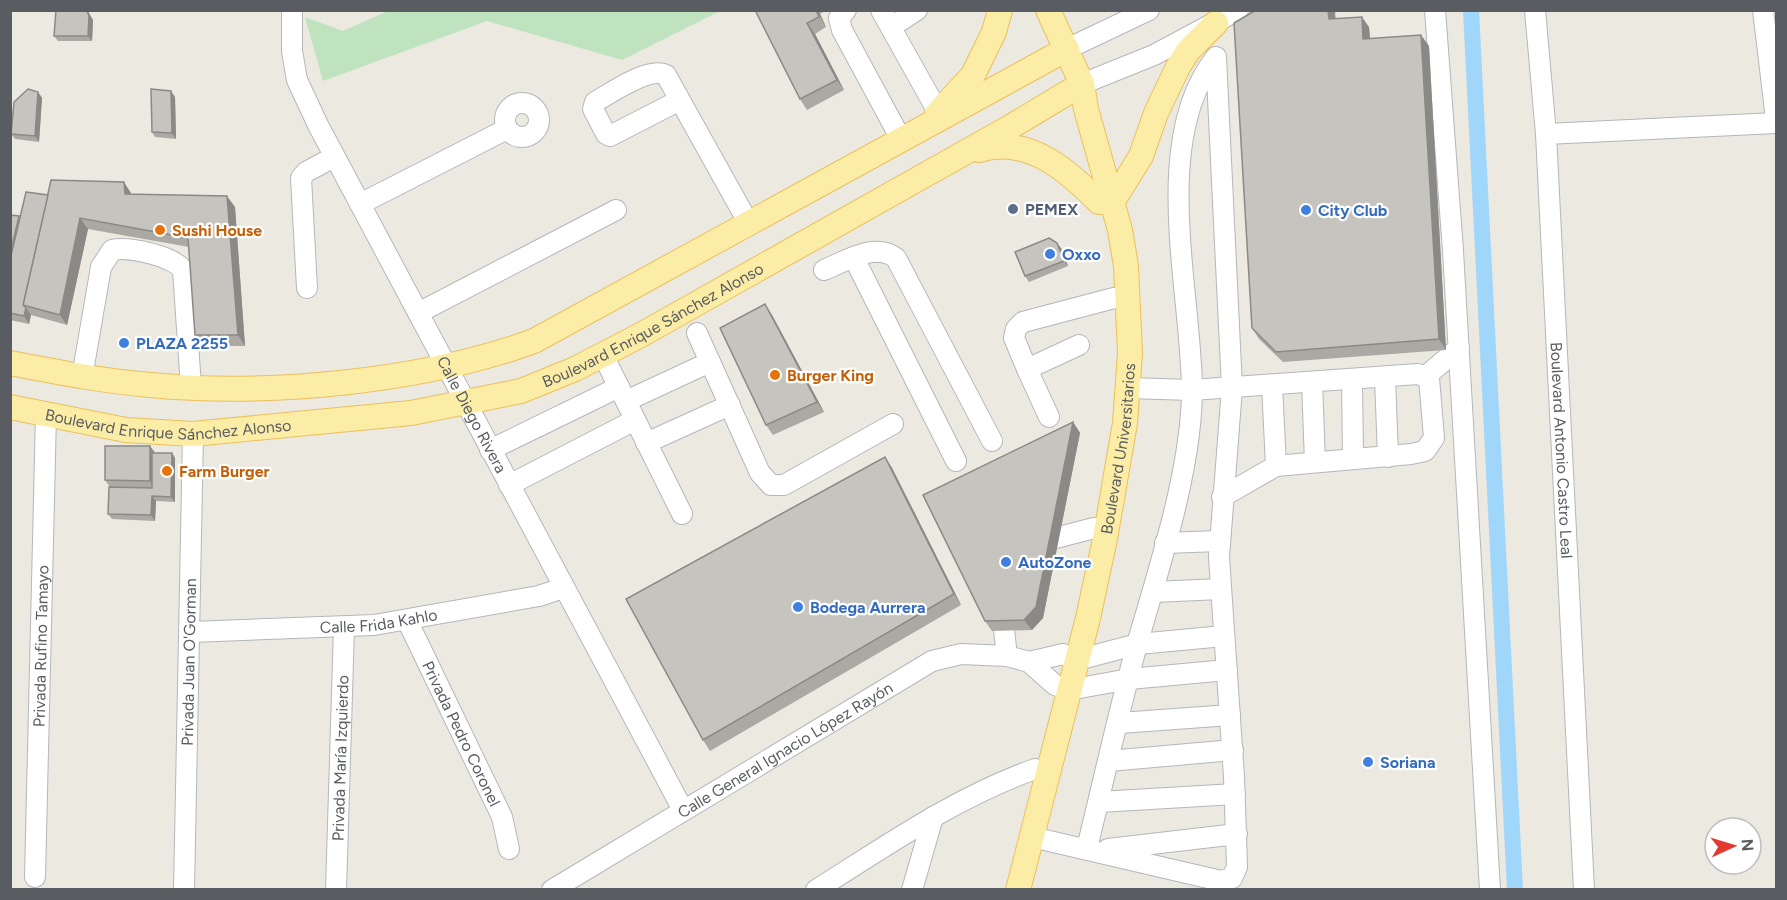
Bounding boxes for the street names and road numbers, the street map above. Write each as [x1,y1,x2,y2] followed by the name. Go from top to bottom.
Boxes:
[539,258,767,391] street label: Boulevard Enrique Sánchez Alonso
[1547,341,1577,559] street label: Boulevard Antonio Castro Leal
[433,353,511,476] street label: Calle Diego Rivera
[1096,363,1139,536] street label: Boulevard Universitarios
[43,405,292,444] street label: Boulevard Enrique Sánchez Alonso
[29,565,52,727] street label: Privada Rufino Tamayo
[177,578,200,746] street label: Privada Juan O'Gorman
[319,605,439,637] street label: Calle Frida Kahlo
[419,658,505,809] street label: Privada Pedro Coronel
[328,675,352,841] street label: Privada María Izquierdo
[674,677,896,822] street label: Calle General Ignacio López Rayón

